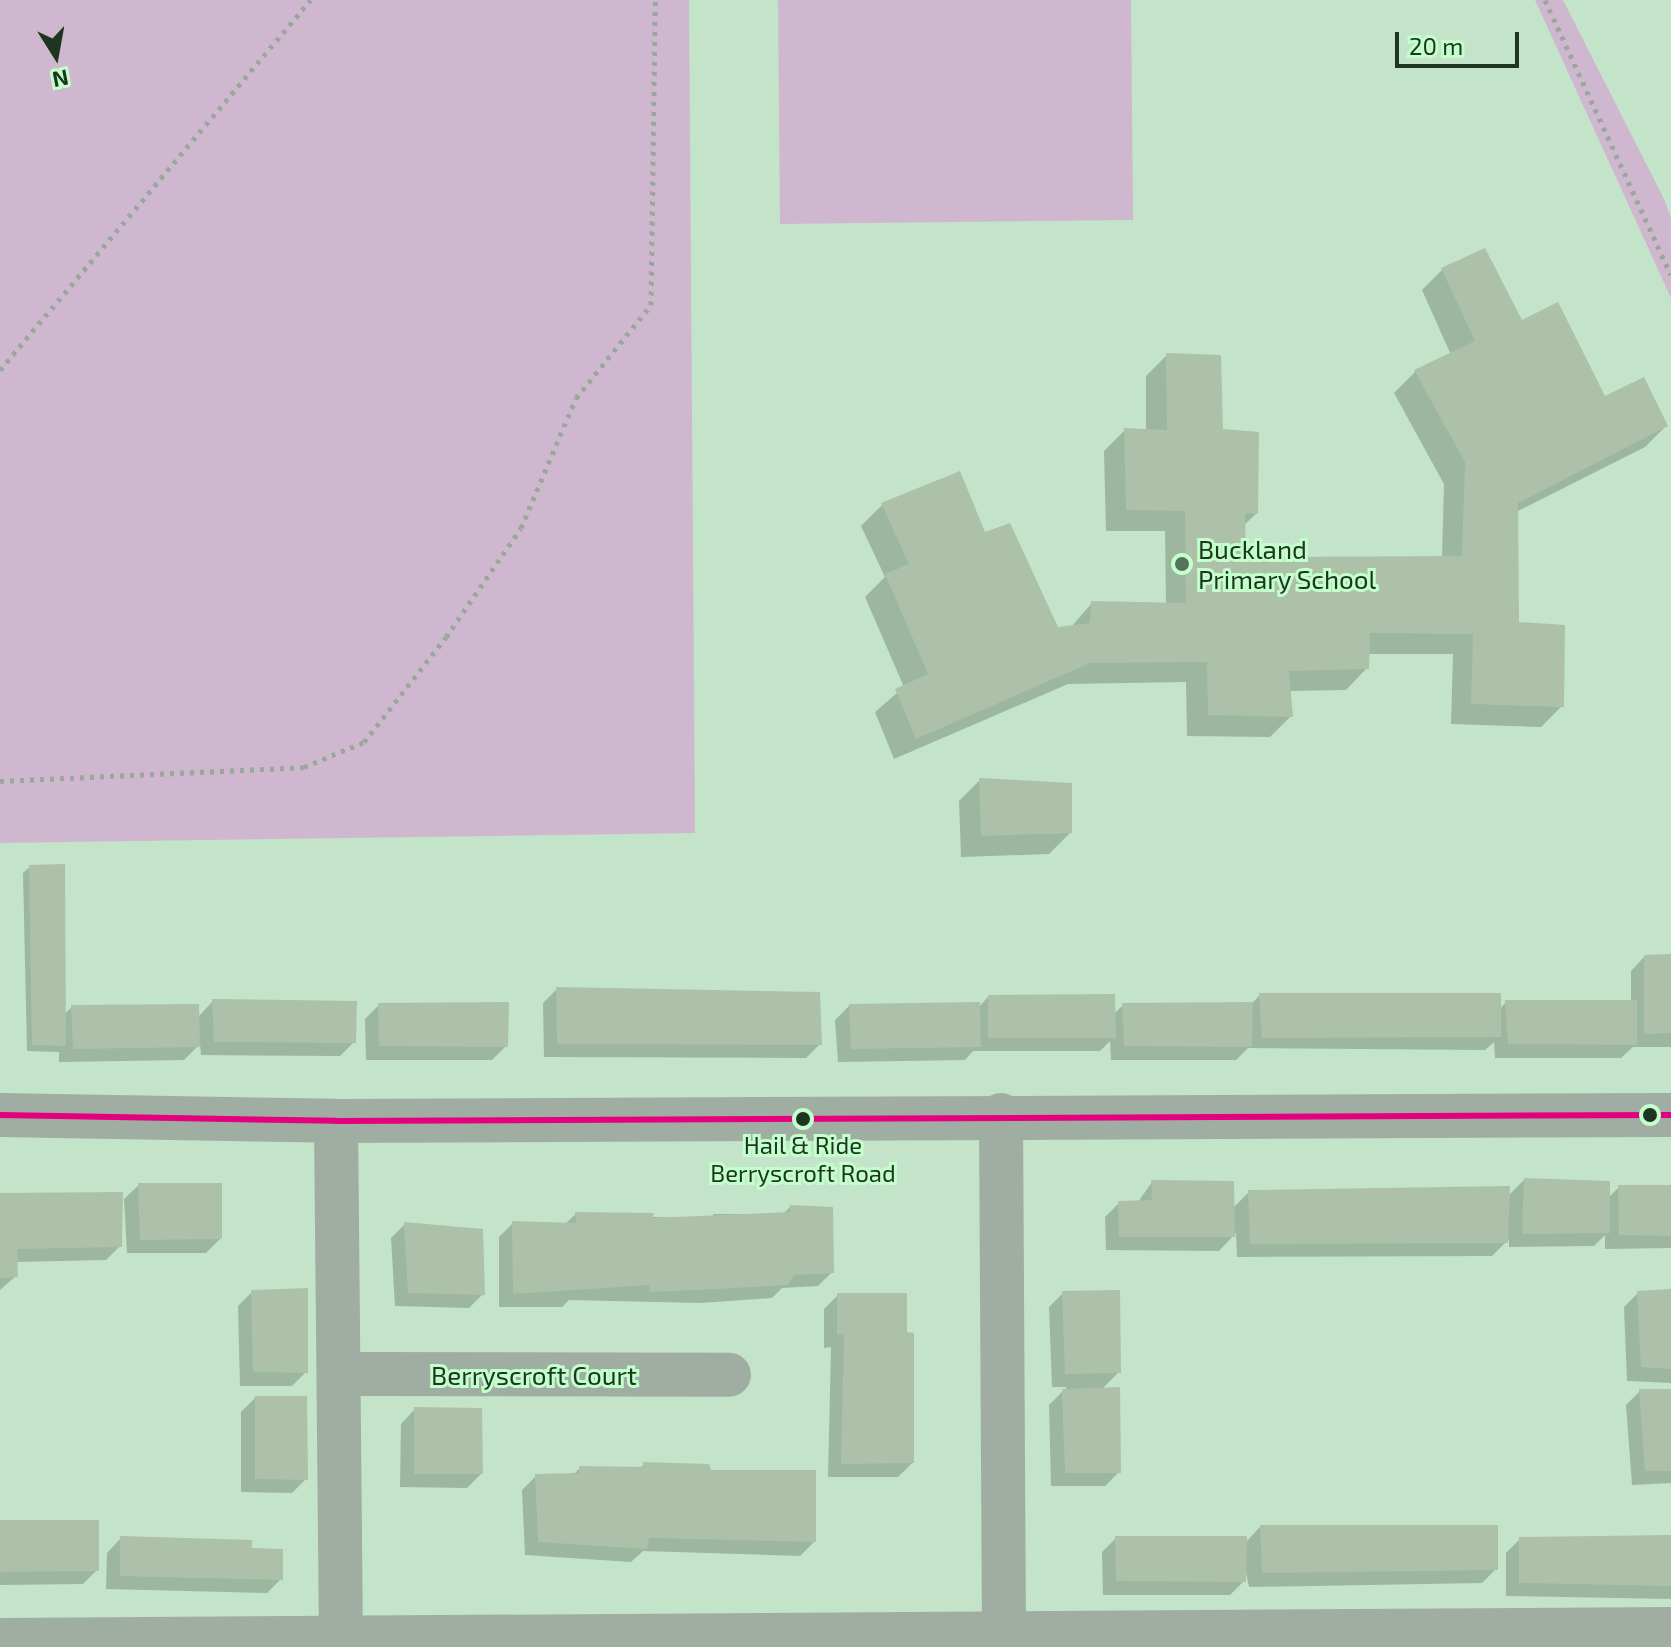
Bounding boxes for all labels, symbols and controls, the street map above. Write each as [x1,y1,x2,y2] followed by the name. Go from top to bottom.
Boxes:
[16,16,96,96] north arrow
[1399,16,1523,66] scale bar
[1409,31,1463,60] text: 20 m
[50,65,71,94] text: N
[1198,533,1377,594] place label: Buckland Primary School
[1173,555,1191,573] marker: Buckland Primary School
[1642,1107,1658,1123] unlabelled marker
[795,1111,811,1127] marker: Hail & Ride Berryscroft Road
[710,1131,896,1187] place label: Hail & Ride Berryscroft Road
[431,1359,637,1391] street label: Berryscroft Court

